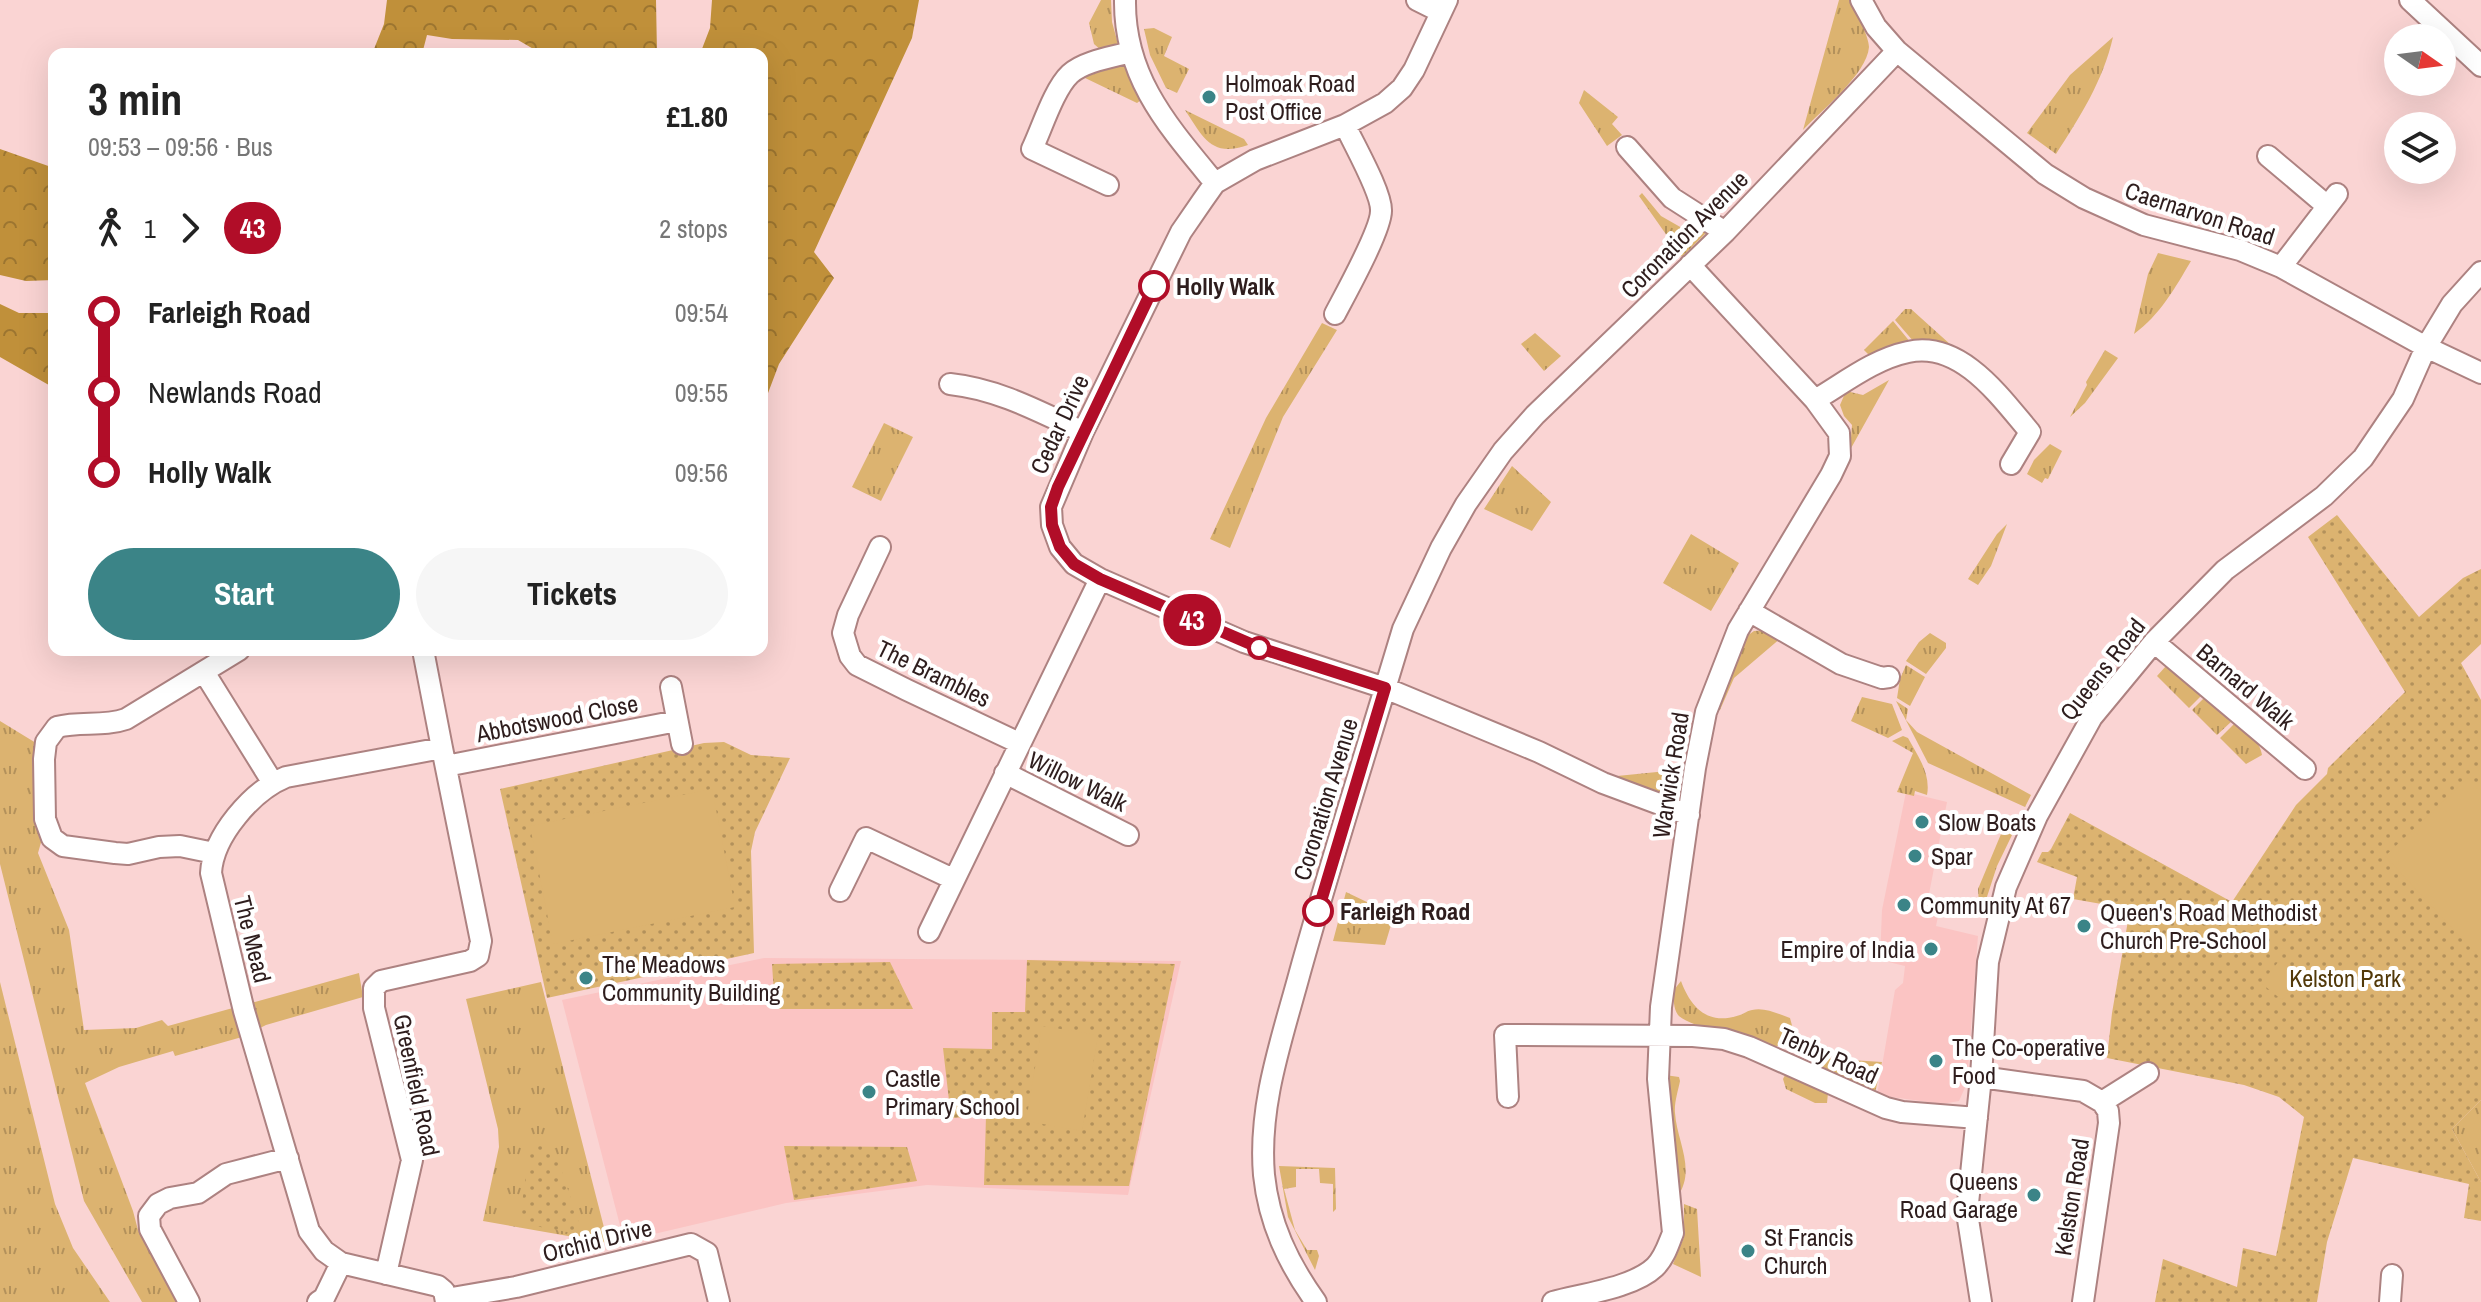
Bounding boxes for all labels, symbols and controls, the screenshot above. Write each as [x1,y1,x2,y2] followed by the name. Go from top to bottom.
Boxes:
[2384,24,2456,96] north arrow
[2384,24,2456,184] map controls
[1225,67,1355,127] place label: Holmoak Road Post Office
[88,69,182,129] text: 3 min
[1200,88,1218,106] marker: Holmoak Road Post Office
[666,96,728,136] text: £1.80
[2384,112,2456,184] button: layers
[88,129,273,164] text: 09:53 – 09:56 · Bus
[1613,163,1755,305] street label: Coronation Avenue
[2121,174,2279,252] street label: Caernarvon Road
[88,206,132,250] icon: walk
[168,206,212,250] icon: forward
[240,209,265,247] text: 43
[144,211,156,246] text: 1
[659,211,728,246] text: 2 stops
[1176,270,1275,302] place label: Holly Walk
[1139,271,1169,301] marker: Holly Walk
[148,292,311,332] text: Farleigh Road
[675,295,728,330] text: 09:54
[1022,369,1096,479] street label: Cedar Drive
[148,372,322,412] text: Newlands Road
[675,375,728,410] text: 09:55
[148,452,272,492] text: Holly Walk
[675,455,728,490] text: 09:56
[88,548,400,640] button: Start
[416,548,728,640] button: Tickets
[1156,594,1228,646] line badge: 43
[1179,601,1205,639] text: 43
[2052,611,2152,727] street label: Queens Road
[872,632,996,714] street label: The Brambles
[2190,636,2302,736] street label: Barnard Walk
[1248,637,1270,659] unlabelled marker
[472,687,641,750] street label: Abbotswood Close
[1644,710,1696,840] street label: Warwick Road
[1285,714,1365,884] street label: Coronation Avenue
[1023,743,1133,819] street label: Willow Walk
[1938,806,2036,838] place label: Slow Boats
[1913,813,1931,831] marker: Slow Boats
[1931,840,1973,872] place label: Spar
[1906,847,1924,865] marker: Spar
[1920,889,2071,921] place label: Community At 67
[227,892,279,986] street label: The Mead
[1340,895,1470,927] place label: Farleigh Road
[1303,896,1333,926] marker: Farleigh Road
[1895,896,1913,914] marker: Community At 67
[2100,896,2318,956] place label: Queen's Road Methodist Church Pre-School
[2075,917,2093,935] marker: Queen's Road Methodist Church Pre-School
[1780,933,1915,965] place label: Empire of India
[1922,940,1940,958] marker: Empire of India
[602,948,780,1008] place label: The Meadows Community Building
[2289,962,2401,994] park label: Kelston Park
[577,969,595,987] marker: The Meadows Community Building
[386,1011,448,1159] street label: Greenfield Road
[1775,1019,1883,1091] street label: Tenby Road
[1952,1031,2105,1091] place label: The Co-operative Food
[1927,1052,1945,1070] marker: The Co-operative Food
[885,1062,1020,1122] place label: Castle Primary School
[860,1083,878,1101] marker: Castle Primary School
[2046,1136,2096,1258] street label: Kelston Road
[1900,1165,2018,1225] place label: Queens Road Garage
[2025,1186,2043,1204] marker: Queens Road Garage
[539,1211,655,1269] street label: Orchid Drive
[1764,1221,1854,1281] place label: St Francis Church
[1739,1242,1757,1260] marker: St Francis Church

